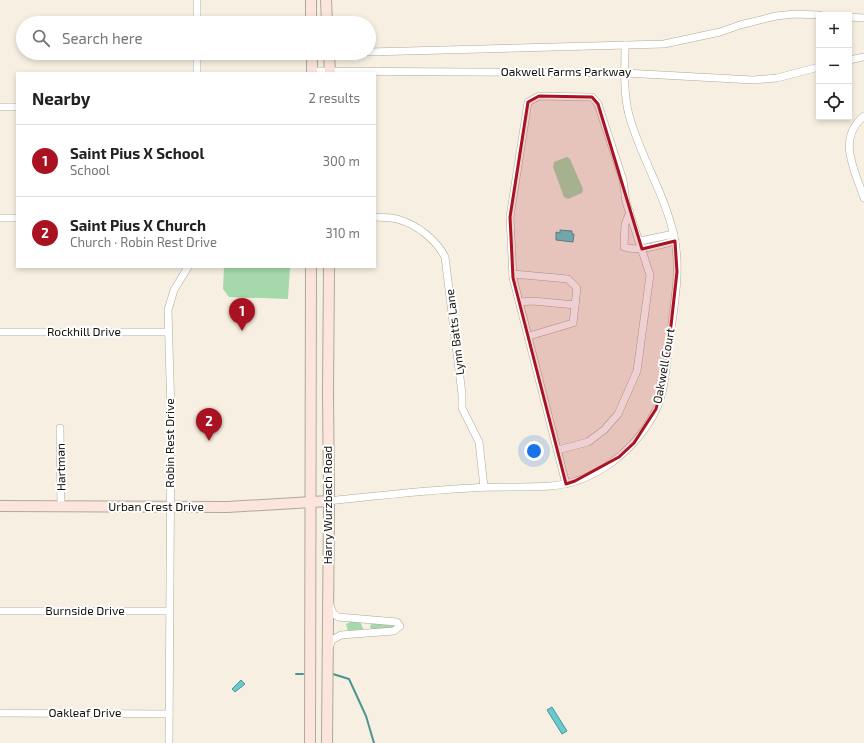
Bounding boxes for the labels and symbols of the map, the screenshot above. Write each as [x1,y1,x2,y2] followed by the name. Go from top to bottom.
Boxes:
[501,64,632,78] street label: Oakwell Farms Parkway
[442,288,466,376] street label: Lynn Batts Lane
[229,298,255,331] pin: 1
[47,324,121,338] street label: Rockhill Drive
[649,327,677,405] street label: Oakwell Court
[162,398,176,488] street label: Robin Rest Drive
[196,408,222,441] pin: 2
[524,441,544,461] your location
[53,443,67,491] street label: Hartman
[320,446,334,564] street label: Harry Wurzbach Road
[108,499,204,513] street label: Urban Crest Drive
[45,603,125,617] street label: Burnside Drive
[49,705,121,719] street label: Oakleaf Drive

